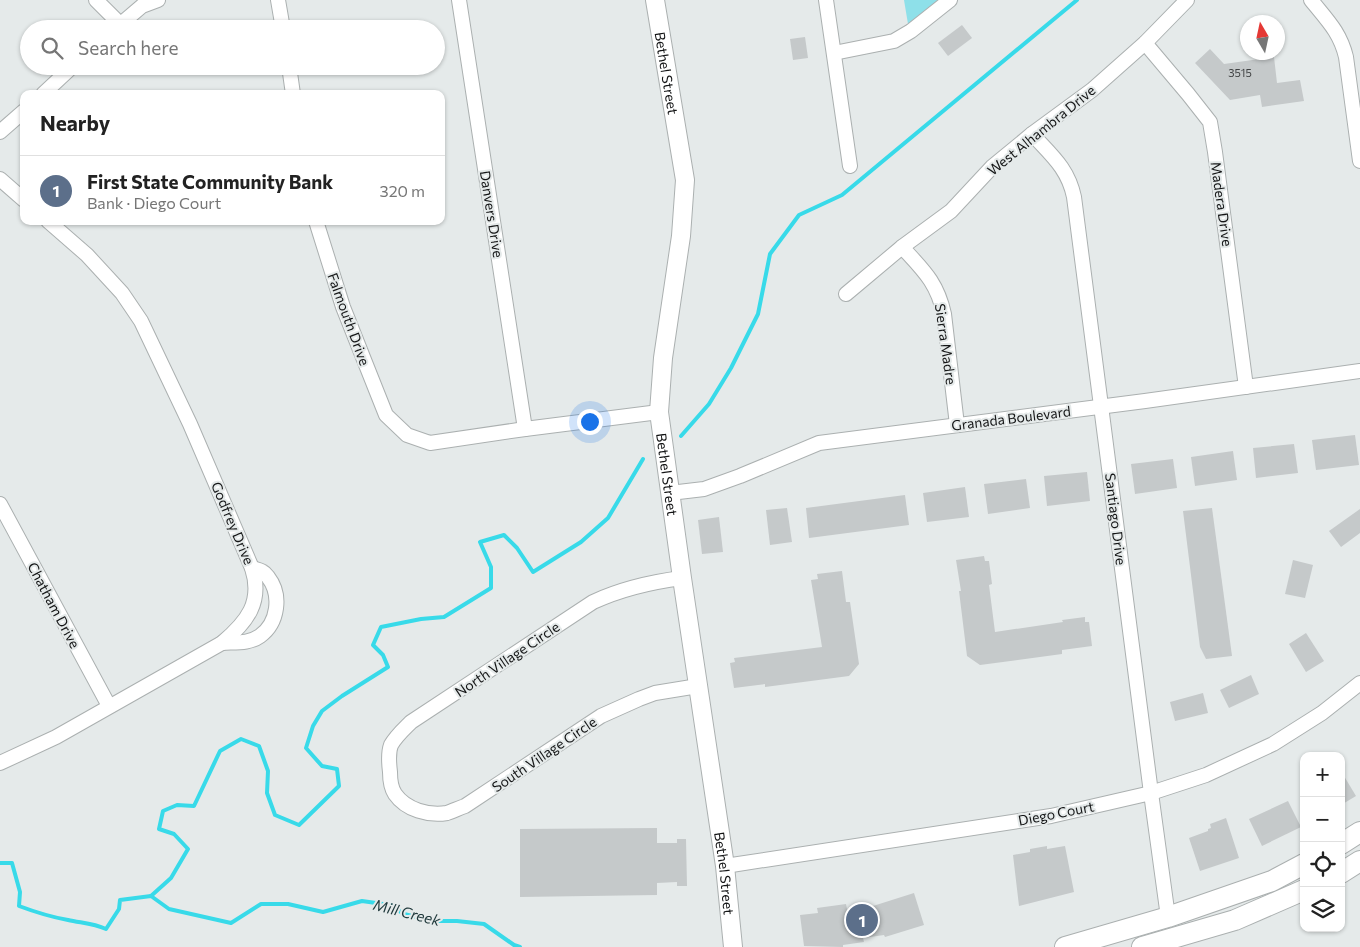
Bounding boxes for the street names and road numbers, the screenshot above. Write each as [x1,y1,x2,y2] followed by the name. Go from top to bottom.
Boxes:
[652,30,682,116] street label: Bethel Street
[984,81,1098,179] street label: West Alhambra Drive
[1208,161,1236,247] street label: Madera Drive
[477,169,507,259] street label: Danvers Drive
[324,270,374,368] street label: Falmouth Drive
[932,302,960,386] street label: Sierra Madre
[950,402,1072,434] street label: Granada Boulevard
[653,432,682,517] street label: Bethel Street
[1102,472,1130,566] street label: Santiago Drive
[208,479,258,567] street label: Godfrey Drive
[24,559,84,651] street label: Chatham Drive
[451,618,563,700] street label: North Village Circle
[489,713,599,795] street label: South Village Circle
[1017,797,1096,829] street label: Diego Court
[711,831,738,916] street label: Bethel Street

